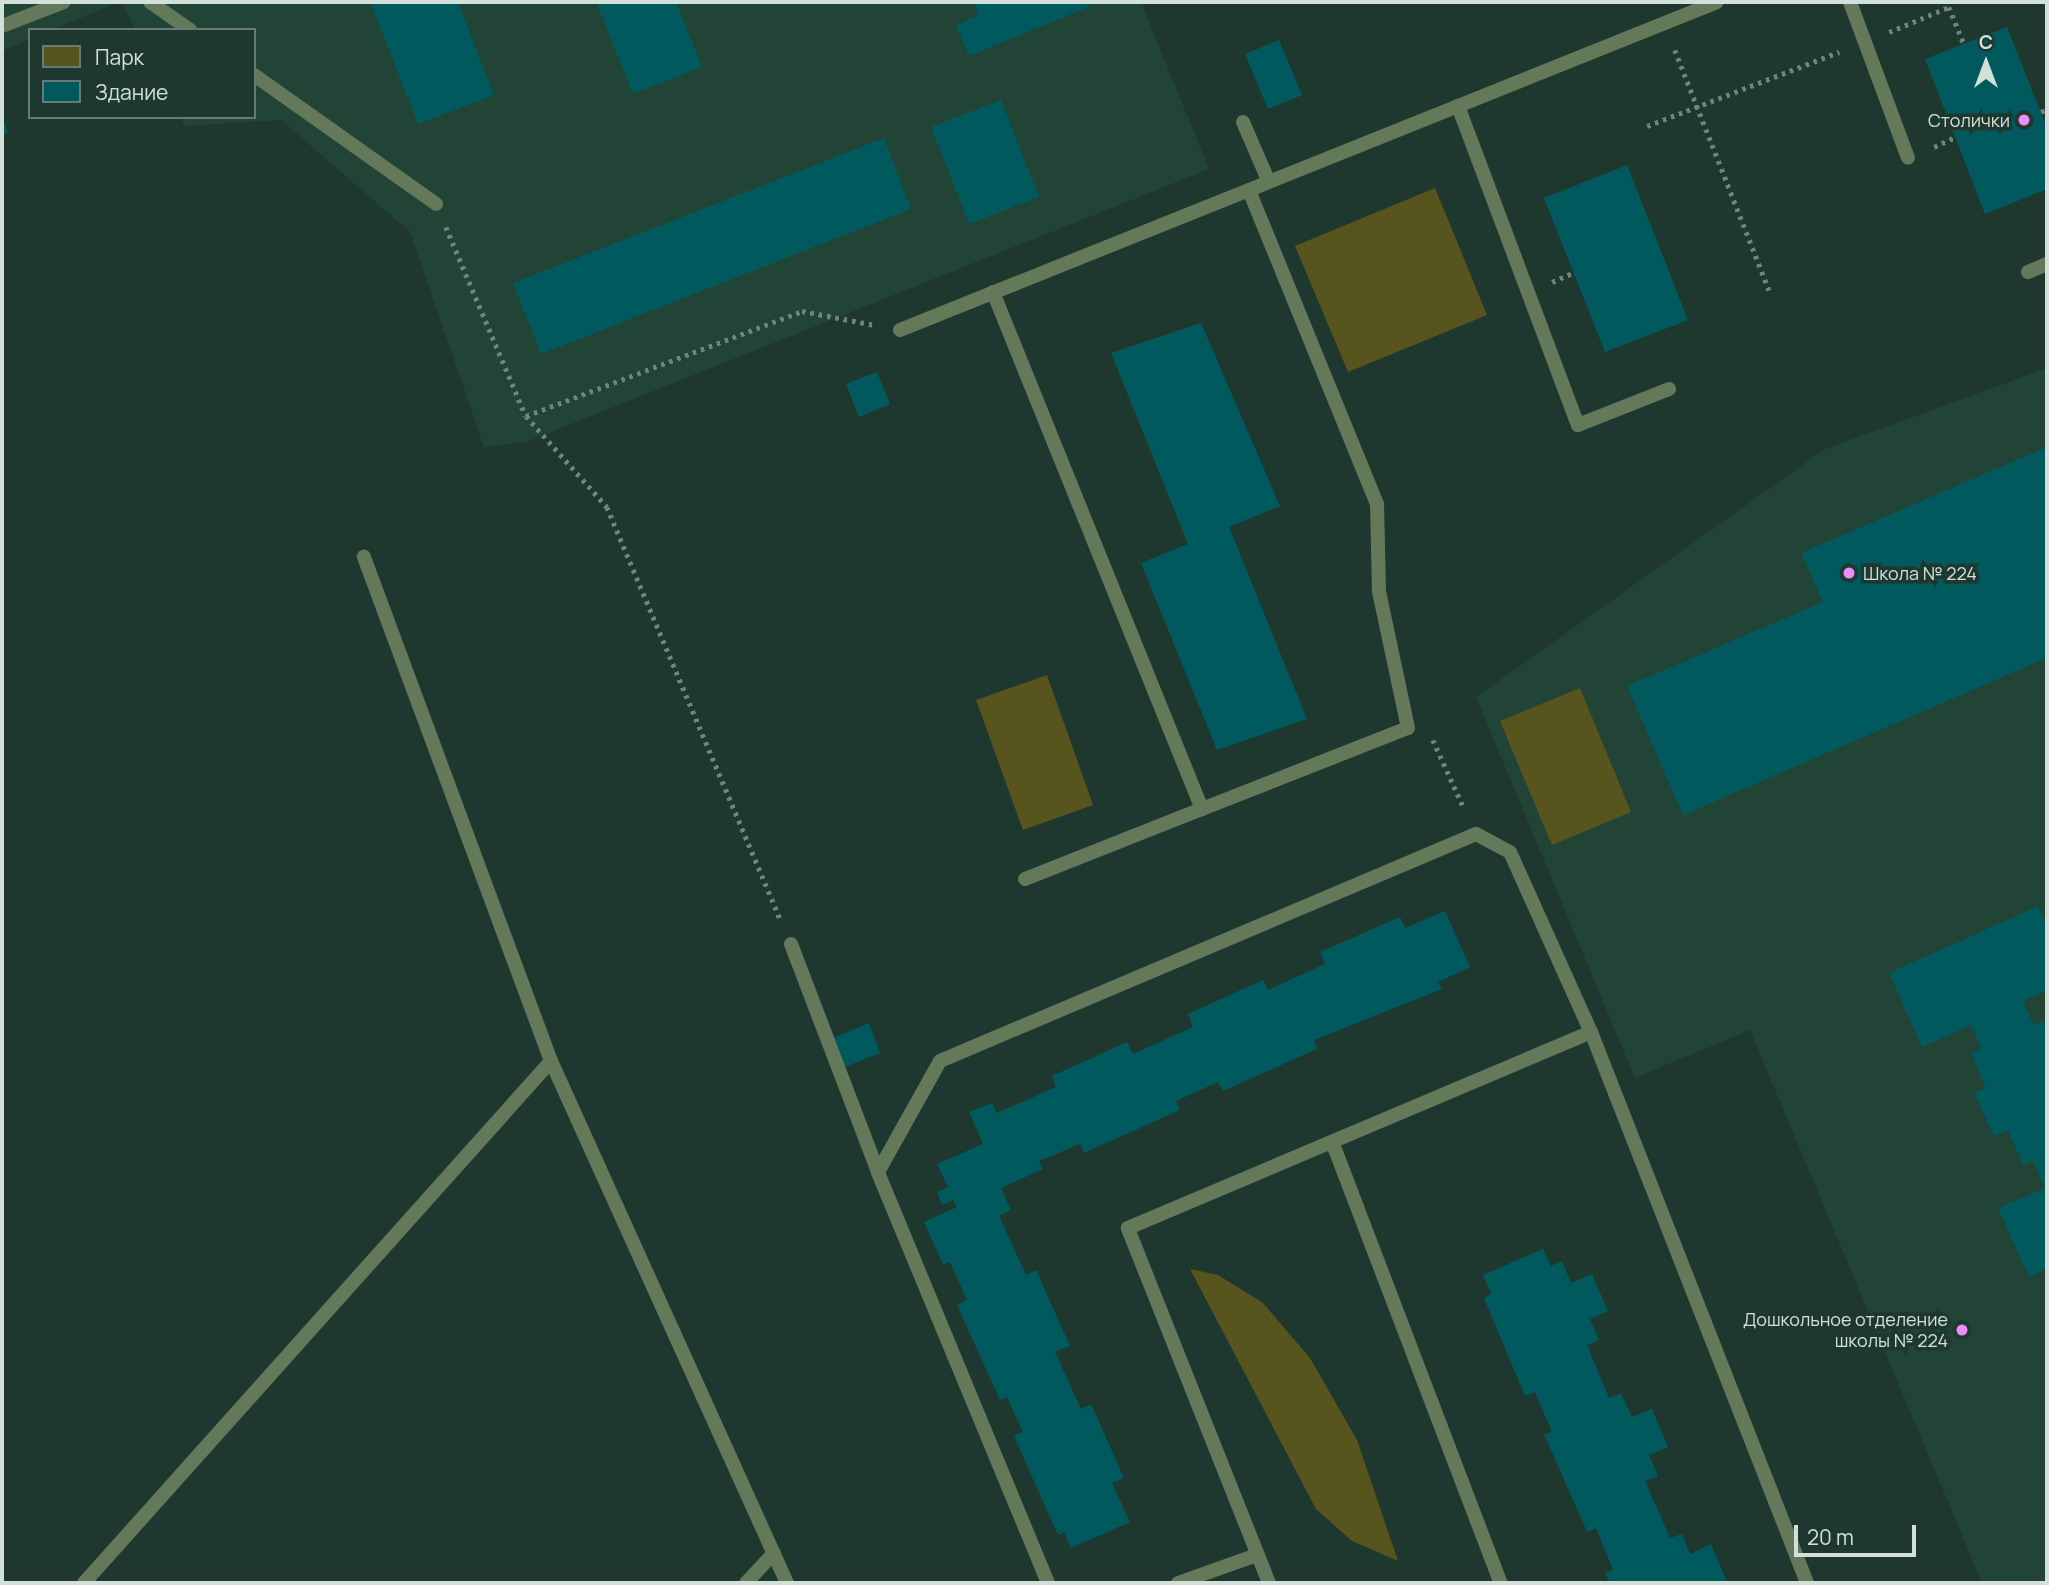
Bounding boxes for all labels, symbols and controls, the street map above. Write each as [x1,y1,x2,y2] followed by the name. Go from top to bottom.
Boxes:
[28,28,256,119] legend
[1951,28,2021,98] north arrow
[1979,29,1993,55] text: С
[95,43,144,71] text: Парк
[95,78,168,106] text: Здание
[1928,109,2010,131] place label: Столички
[2016,112,2032,128] marker: Столички
[1863,562,1977,584] place label: Школа № 224
[1841,565,1857,581] marker: Школа № 224
[1743,1309,1948,1352] place label: Дошкольное отделение школы № 224
[1954,1322,1970,1338] marker: Дошкольное отделение школы № 224
[1797,1512,1920,1556] scale bar
[1807,1523,1854,1551] text: 20 m

